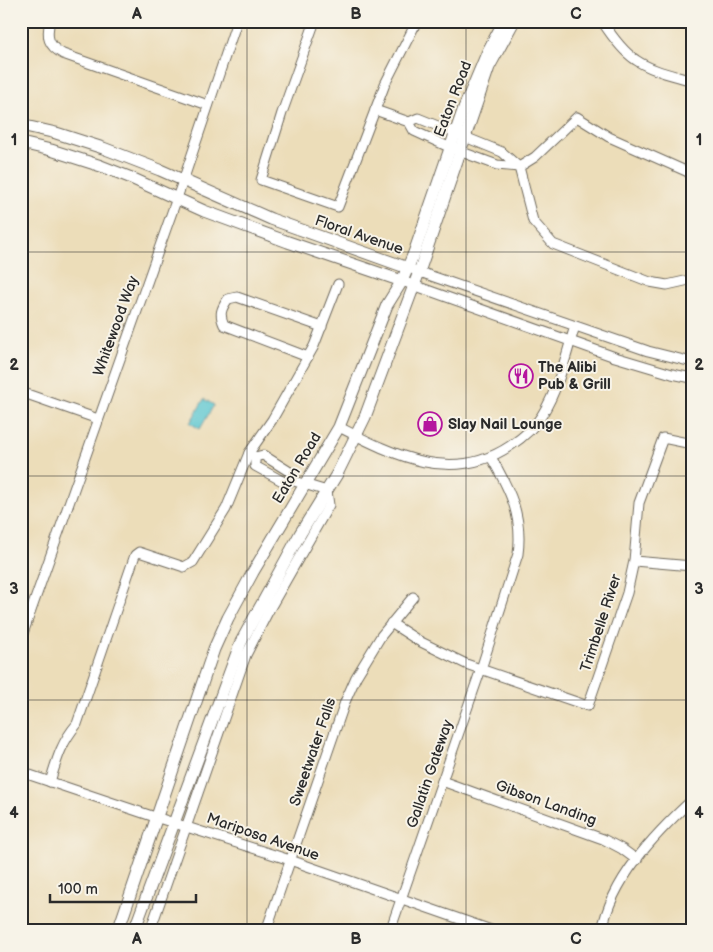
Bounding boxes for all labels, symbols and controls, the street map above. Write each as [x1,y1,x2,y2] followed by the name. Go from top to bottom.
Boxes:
[131,5,142,24] text: A
[350,5,362,24] text: B
[570,5,582,24] text: C
[430,58,476,140] street label: Eaton Road
[11,131,17,150] text: 1
[696,131,702,150] text: 1
[312,211,406,259] street label: Floral Avenue
[89,273,143,379] street label: Whitewood Way
[9,356,19,375] text: 2
[694,356,704,375] text: 2
[538,358,611,394] place label: The Alibi Pub & Grill
[508,363,534,389] restaurant icon: The Alibi Pub & Grill
[417,411,443,437] shop icon: Slay Nail Lounge
[448,415,563,434] place label: Slay Nail Lounge
[268,429,326,507] street label: Eaton Road
[576,571,626,674] street label: Trimbelle River
[9,580,19,599] text: 3
[694,580,704,599] text: 3
[286,695,341,809] street label: Sweetwater Falls
[403,717,458,831] street label: Gallatin Gateway
[493,776,599,830] street label: Gibson Landing
[9,804,19,823] text: 4
[694,804,704,823] text: 4
[204,809,322,865] street label: Mariposa Avenue
[50,872,196,904] scale bar
[58,880,98,899] text: 100 m
[131,930,142,949] text: A
[350,930,362,949] text: B
[570,930,582,949] text: C

